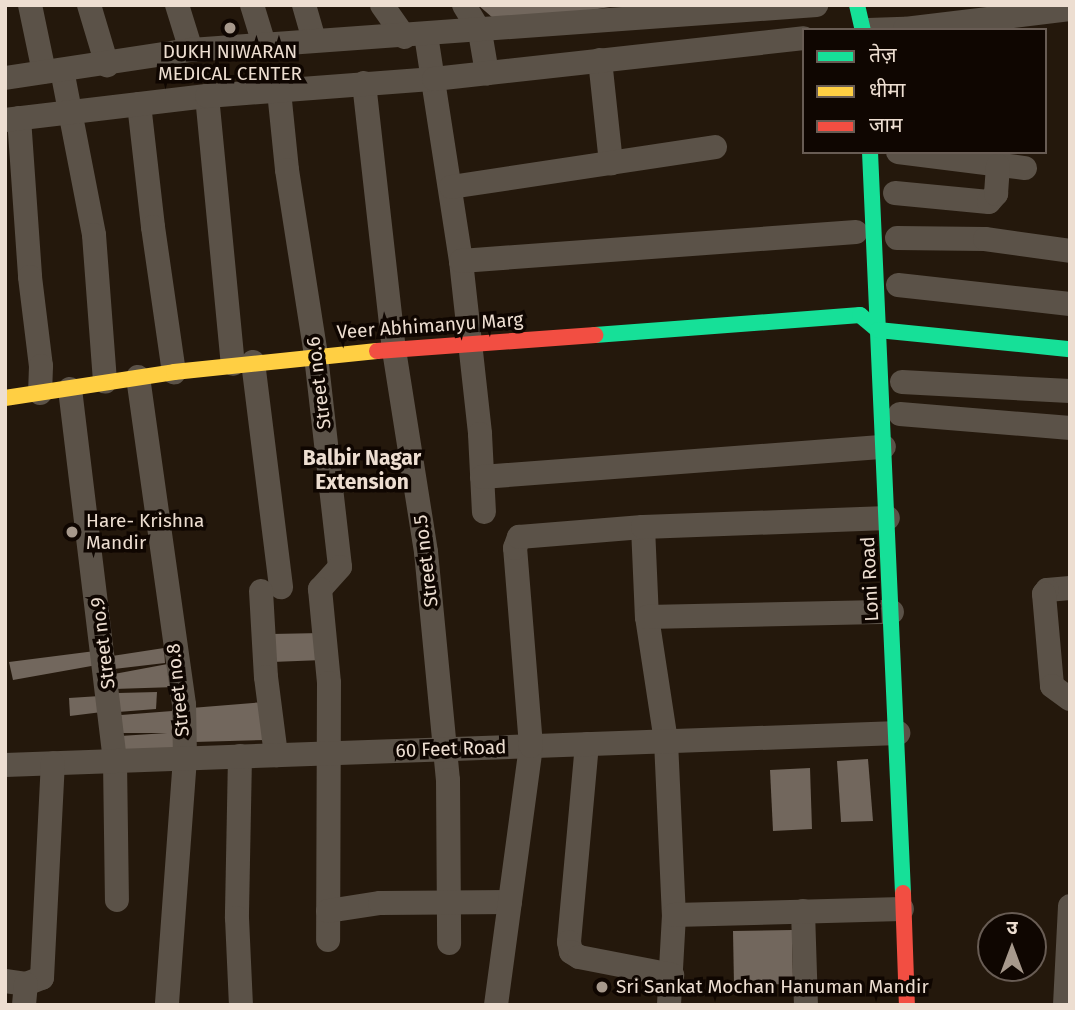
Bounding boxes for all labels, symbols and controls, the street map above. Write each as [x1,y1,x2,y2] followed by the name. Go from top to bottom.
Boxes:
[220,18,240,38] marker: DUKH NIWARAN MEDICAL CENTER
[802,28,1047,154] legend
[158,41,302,85] place label: DUKH NIWARAN MEDICAL CENTER
[869,42,897,68] text: तेज़
[869,77,905,103] text: धीमा
[869,112,903,138] text: जाम
[336,308,524,344] street label: Veer Abhimanyu Marg
[302,335,336,431] street label: Street no.6
[303,445,421,495] district label: Balbir Nagar Extension
[86,510,204,554] place label: Hare- Krishna Mandir
[409,514,443,608] street label: Street no.5
[64,524,80,540] marker: Hare- Krishna Mandir
[856,536,884,622] street label: Loni Road
[86,596,120,690] street label: Street no.9
[162,642,194,738] street label: Street no.8
[395,736,507,762] street label: 60 Feet Road
[977,912,1047,982] north arrow
[1006,916,1018,939] text: उ
[616,976,929,998] place label: Sri Sankat Mochan Hanuman Mandir
[594,979,610,995] marker: Sri Sankat Mochan Hanuman Mandir

